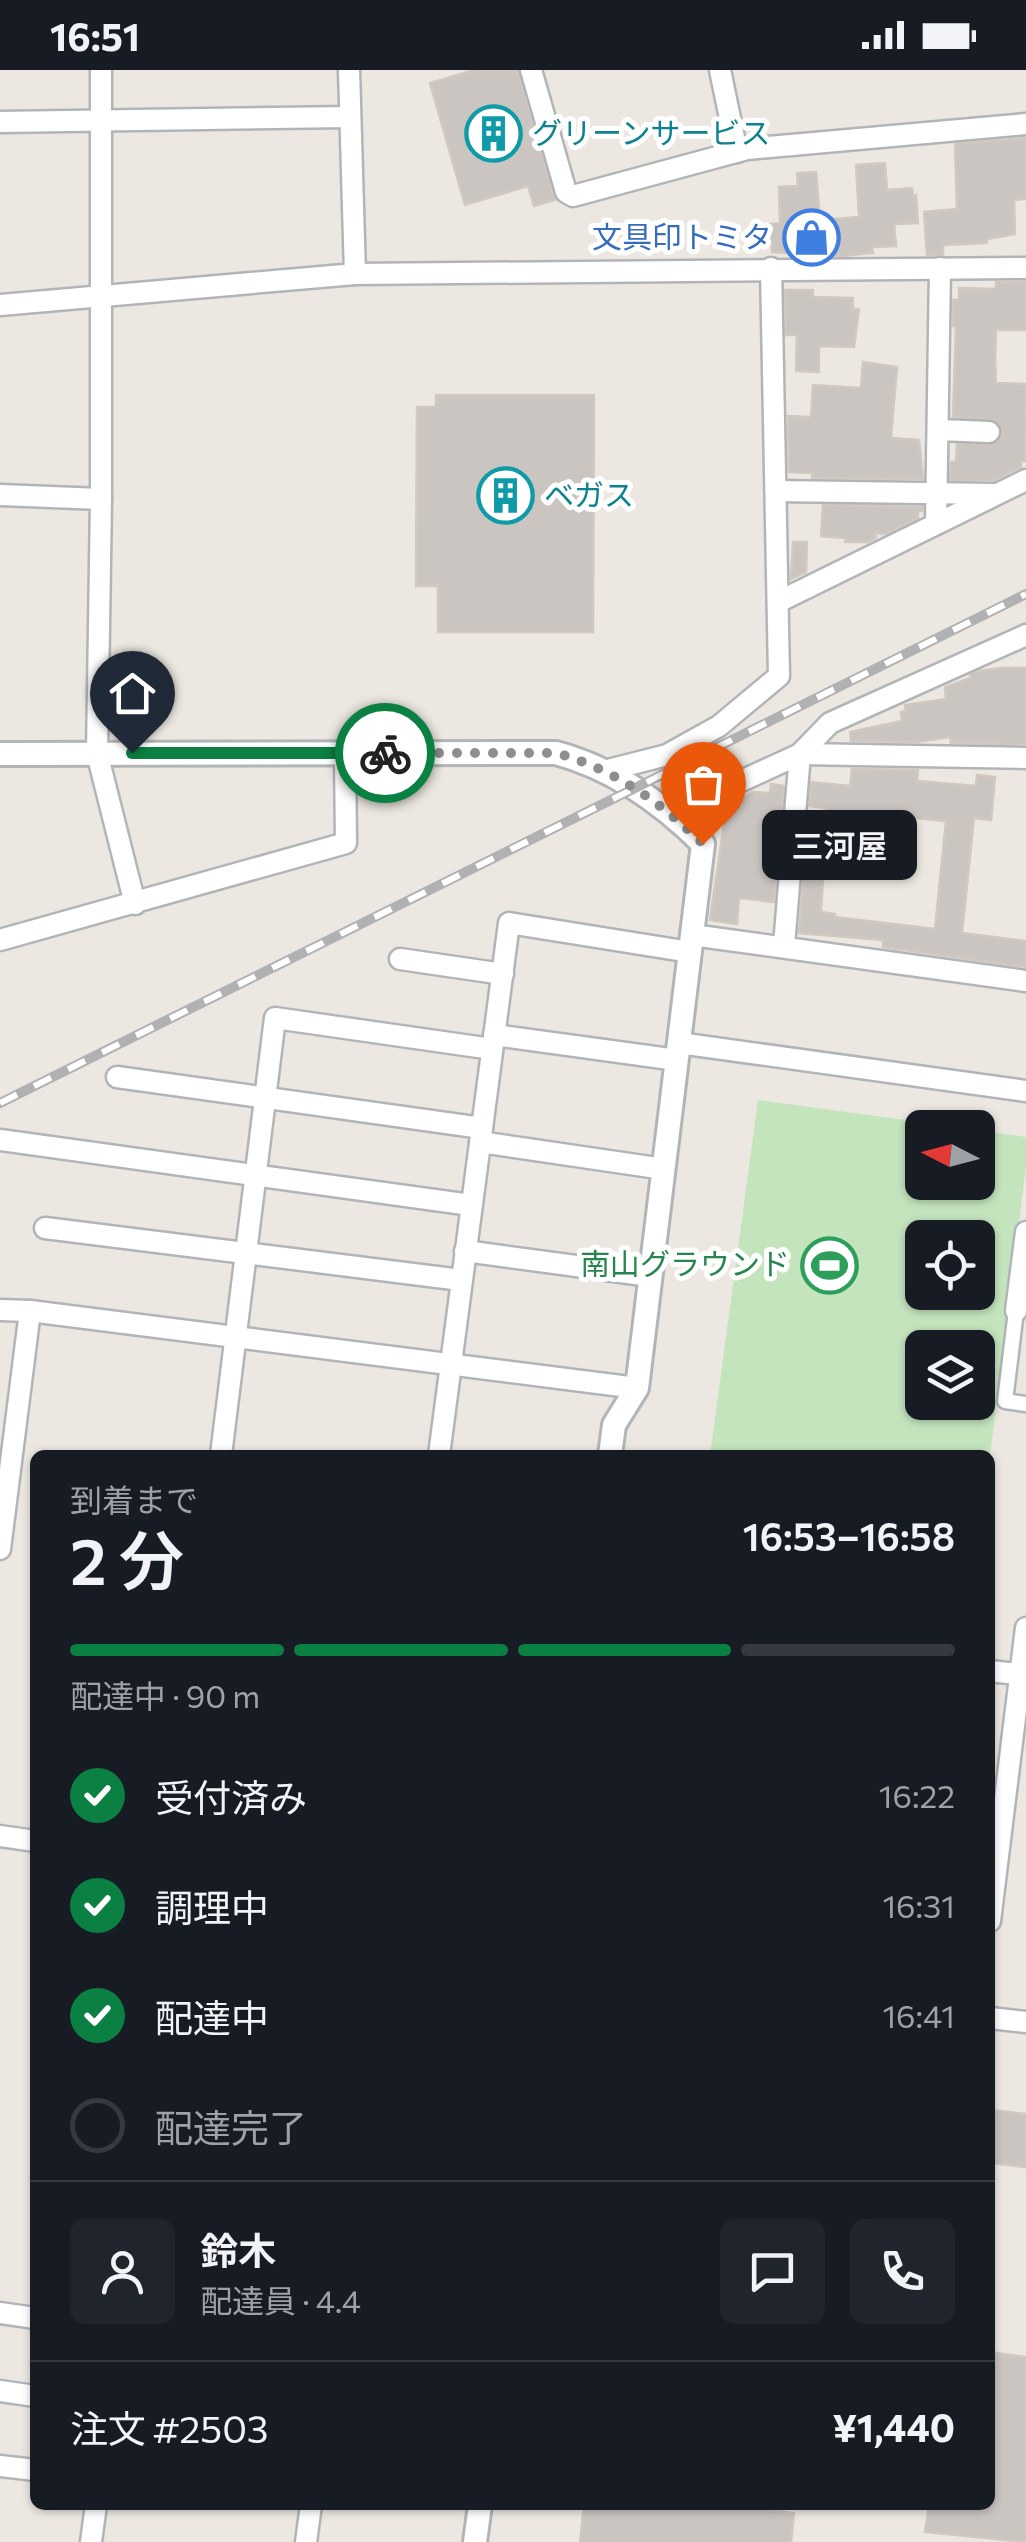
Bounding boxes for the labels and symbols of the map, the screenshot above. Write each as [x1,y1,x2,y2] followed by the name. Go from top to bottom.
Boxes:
[463,104,523,164] building icon: グリーンサービス
[532,113,771,150] place label: グリーンサービス
[781,208,841,268] shop icon: 文具印トミタ
[592,217,772,254] place label: 文具印トミタ
[475,466,535,526] building icon: ベガス
[544,475,634,512] place label: ベガス
[90,651,175,754] pin
[335,703,435,803] courier
[661,742,746,845] pin
[763,809,918,879] callout: 三河屋
[905,1110,995,1200] north arrow
[799,1235,859,1295] sports icon: 南山グラウンド
[580,1244,790,1281] place label: 南山グラウンド

